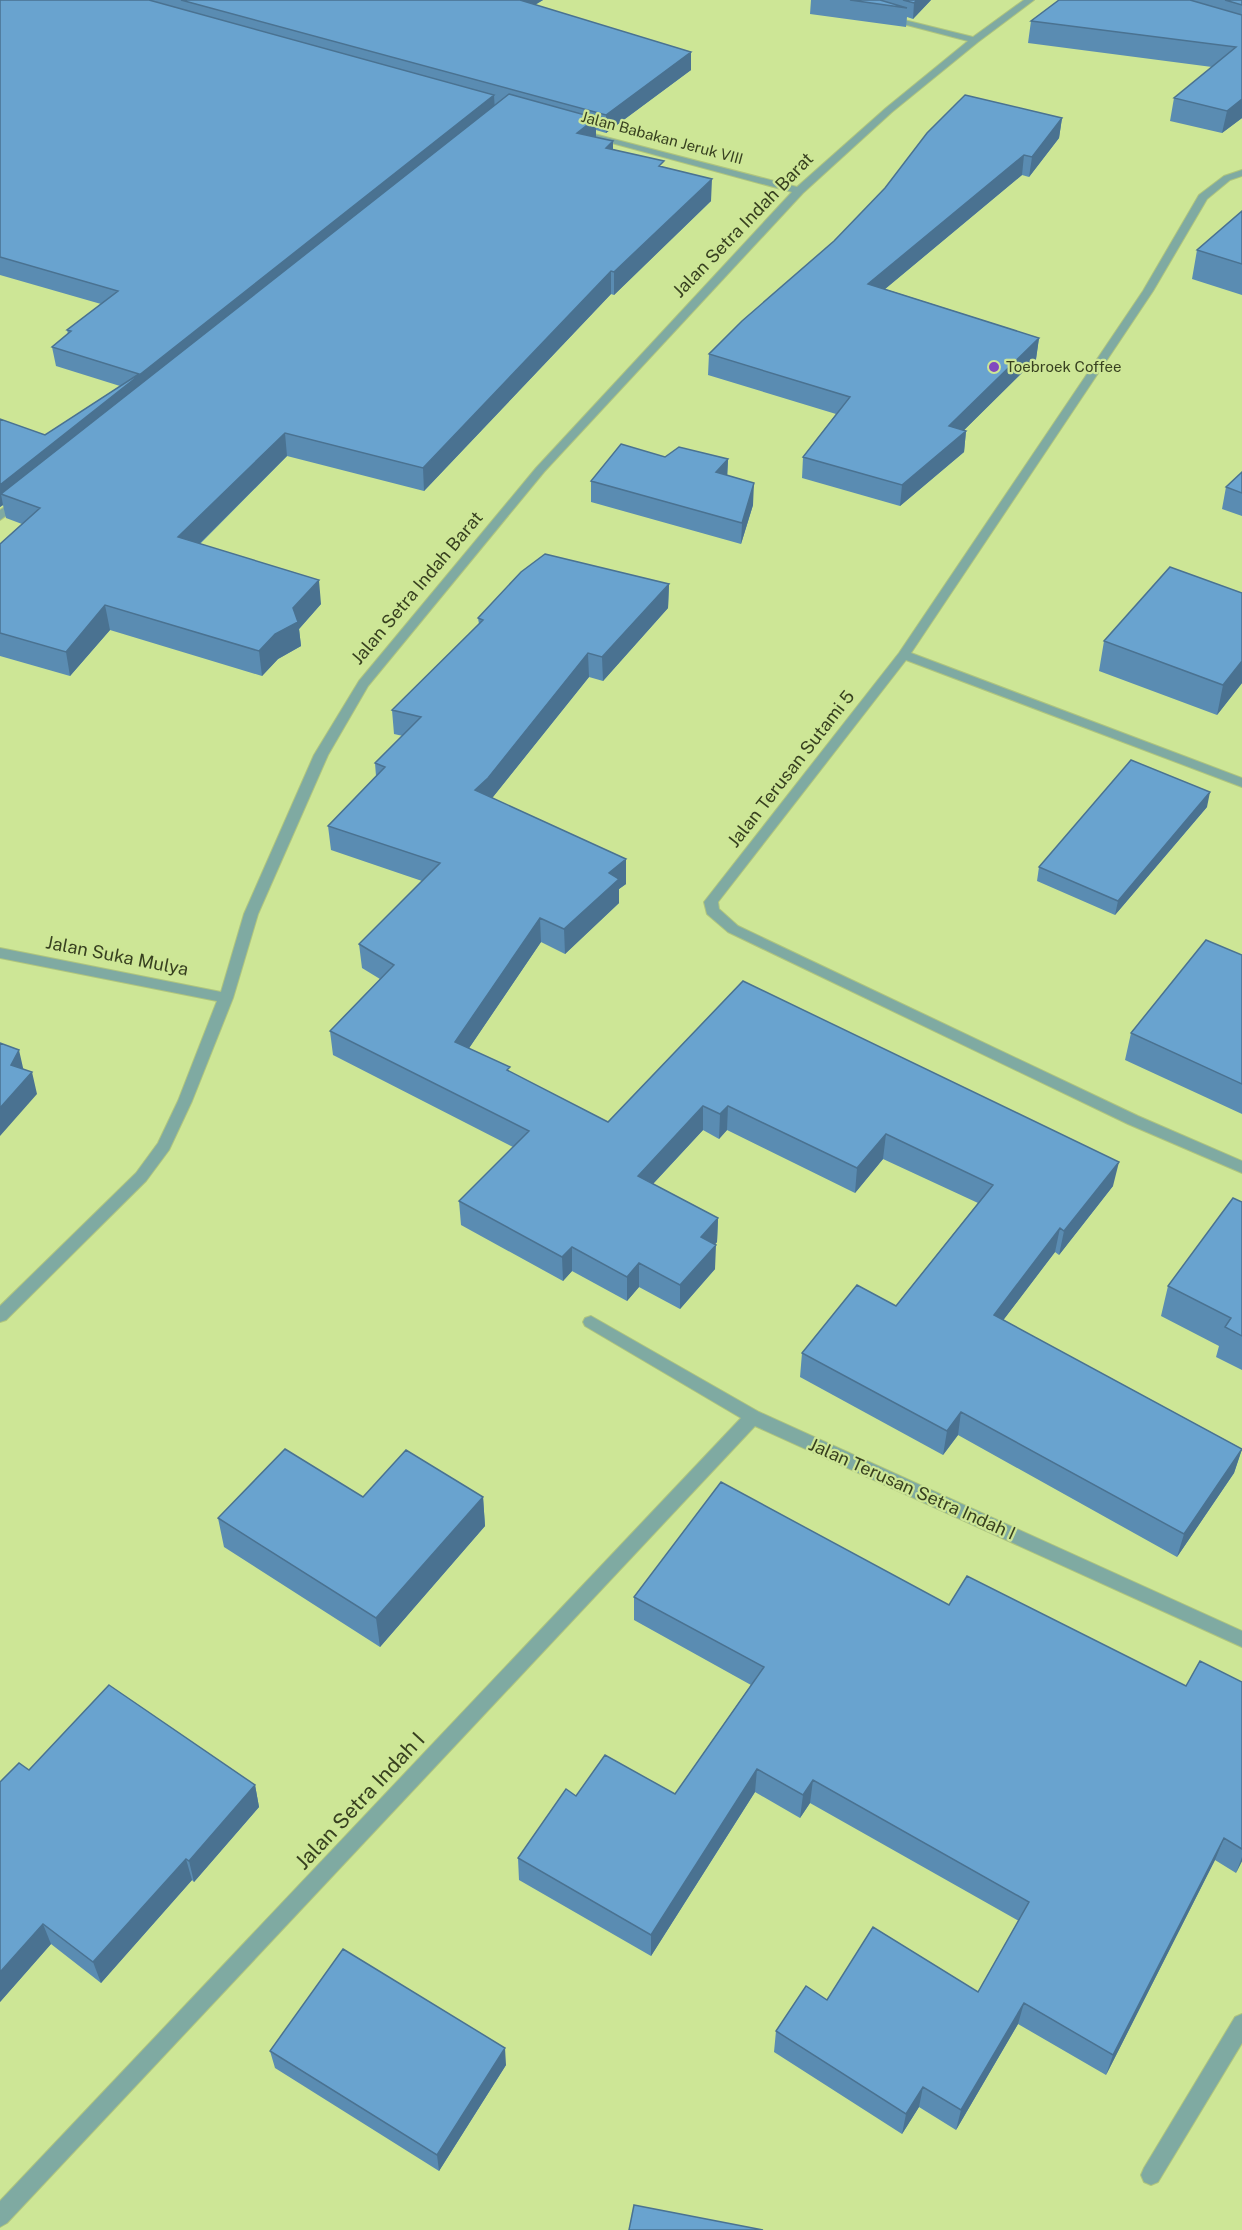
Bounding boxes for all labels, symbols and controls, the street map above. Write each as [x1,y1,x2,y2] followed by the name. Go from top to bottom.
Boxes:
[579,108,745,167] street label: Jalan Babakan Jeruk VIII
[668,148,817,301] street label: Jalan Setra Indah Barat
[1006,358,1121,375] place label: Toebroek Coffee
[987,360,1001,374] marker: Toebroek Coffee
[346,507,487,668] street label: Jalan Setra Indah Barat
[723,686,858,851] street label: Jalan Terusan Sutami 5
[44,931,190,980] street label: Jalan Suka Mulya
[806,1433,1019,1544] street label: Jalan Terusan Setra Indah I
[290,1727,430,1874] street label: Jalan Setra Indah I

